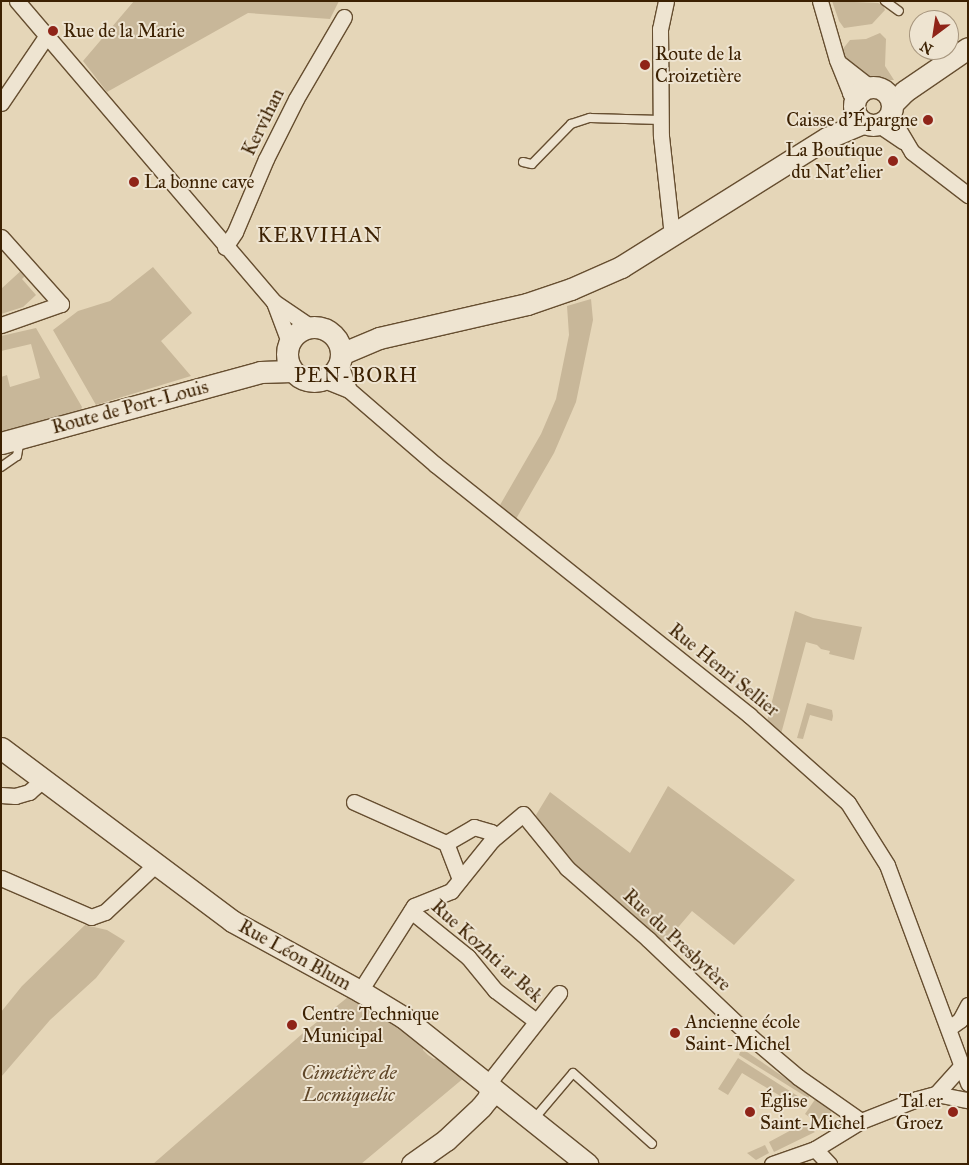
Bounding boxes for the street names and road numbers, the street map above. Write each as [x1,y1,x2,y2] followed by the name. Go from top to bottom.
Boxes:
[237,85,289,159] street label: Kervihan
[49,375,211,439] street label: Route de Port-Louis
[664,619,784,721] street label: Rue Henri Sellier
[618,884,736,996] street label: Rue du Presbytère
[427,895,547,1007] street label: Rue Kozhti ar Bek
[235,915,355,995] street label: Rue Léon Blum

